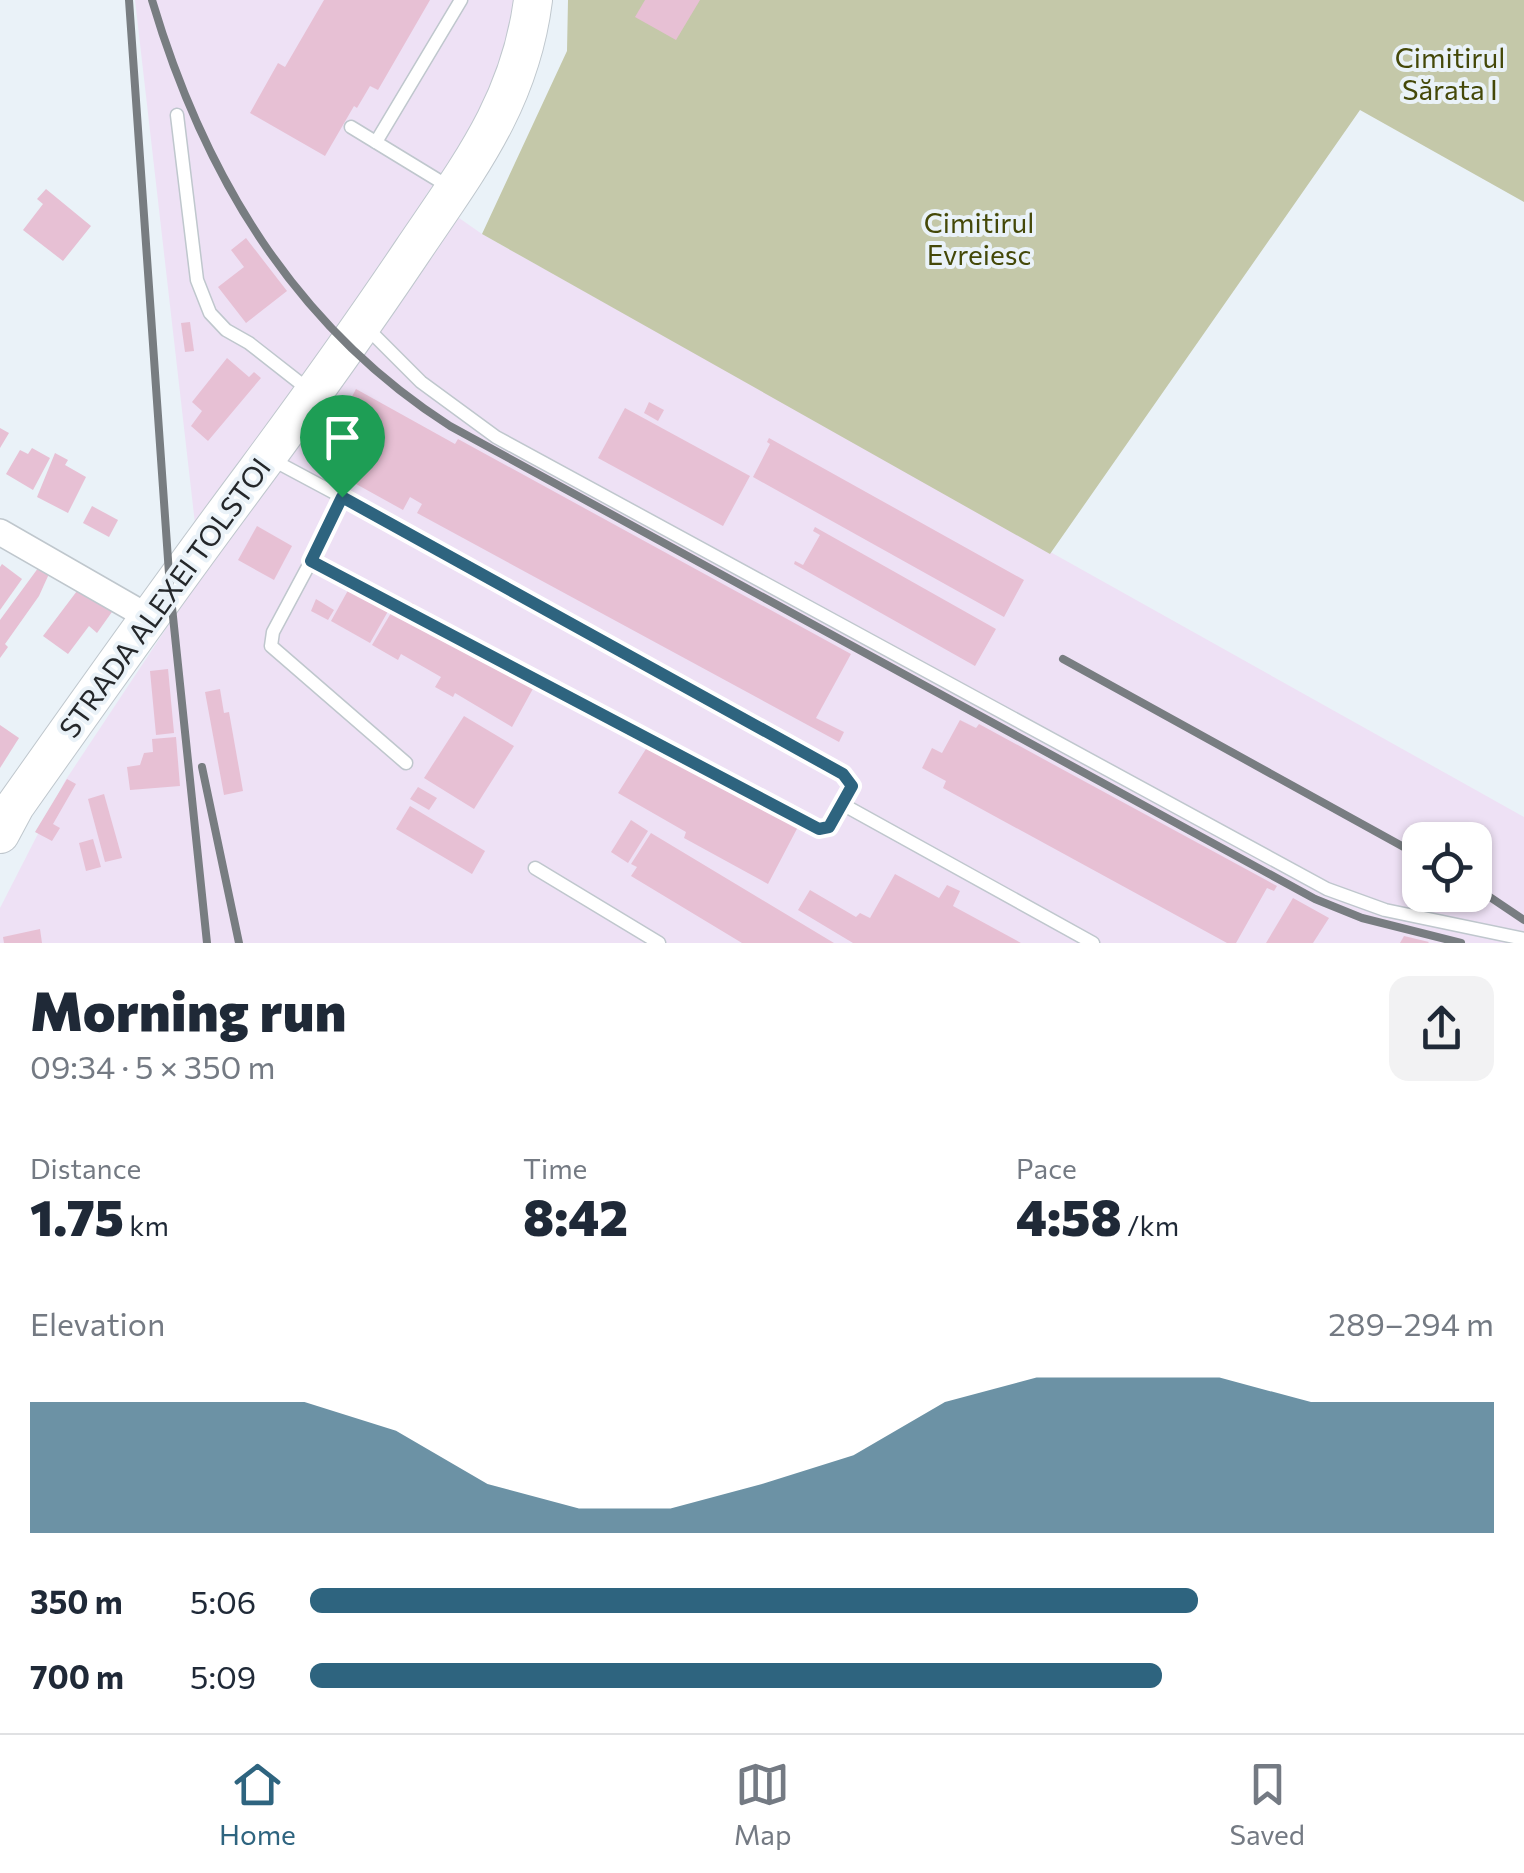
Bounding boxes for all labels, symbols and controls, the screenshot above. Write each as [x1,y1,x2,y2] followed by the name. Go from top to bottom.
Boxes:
[1395,40,1505,106] park label: Cimitirul Sărata I
[924,205,1034,271] park label: Cimitirul Evreiesc
[300,395,385,498] pin
[315,410,370,465] icon: arrive
[51,451,277,744] street label: STRADA ALEXEI TOLSTOI
[1402,822,1492,912] map controls
[1402,822,1492,912] button: locate
[30,975,346,1042] text: Morning run
[1389,976,1494,1081] button: share
[30,1046,275,1086] text: 09:34 · 5 × 350 m
[30,1151,141,1185] text: Distance
[523,1151,587,1185] text: Time
[1016,1151,1077,1185] text: Pace
[30,1185,124,1246] text: 1.75
[523,1185,628,1246] text: 8:42
[1016,1185,1122,1246] text: 4:58
[124,1208,169,1242] text: km
[1122,1208,1179,1242] text: /km
[30,1303,165,1343] text: Elevation
[1328,1303,1494,1343] text: 289–294 m
[30,1581,123,1621] text: 350 m
[190,1581,256,1621] text: 5:06
[30,1656,124,1696] text: 700 m
[190,1656,256,1696] text: 5:09
[219,1757,296,1851] tab: Home
[734,1757,792,1851] tab: Map
[1229,1757,1305,1851] tab: Saved

